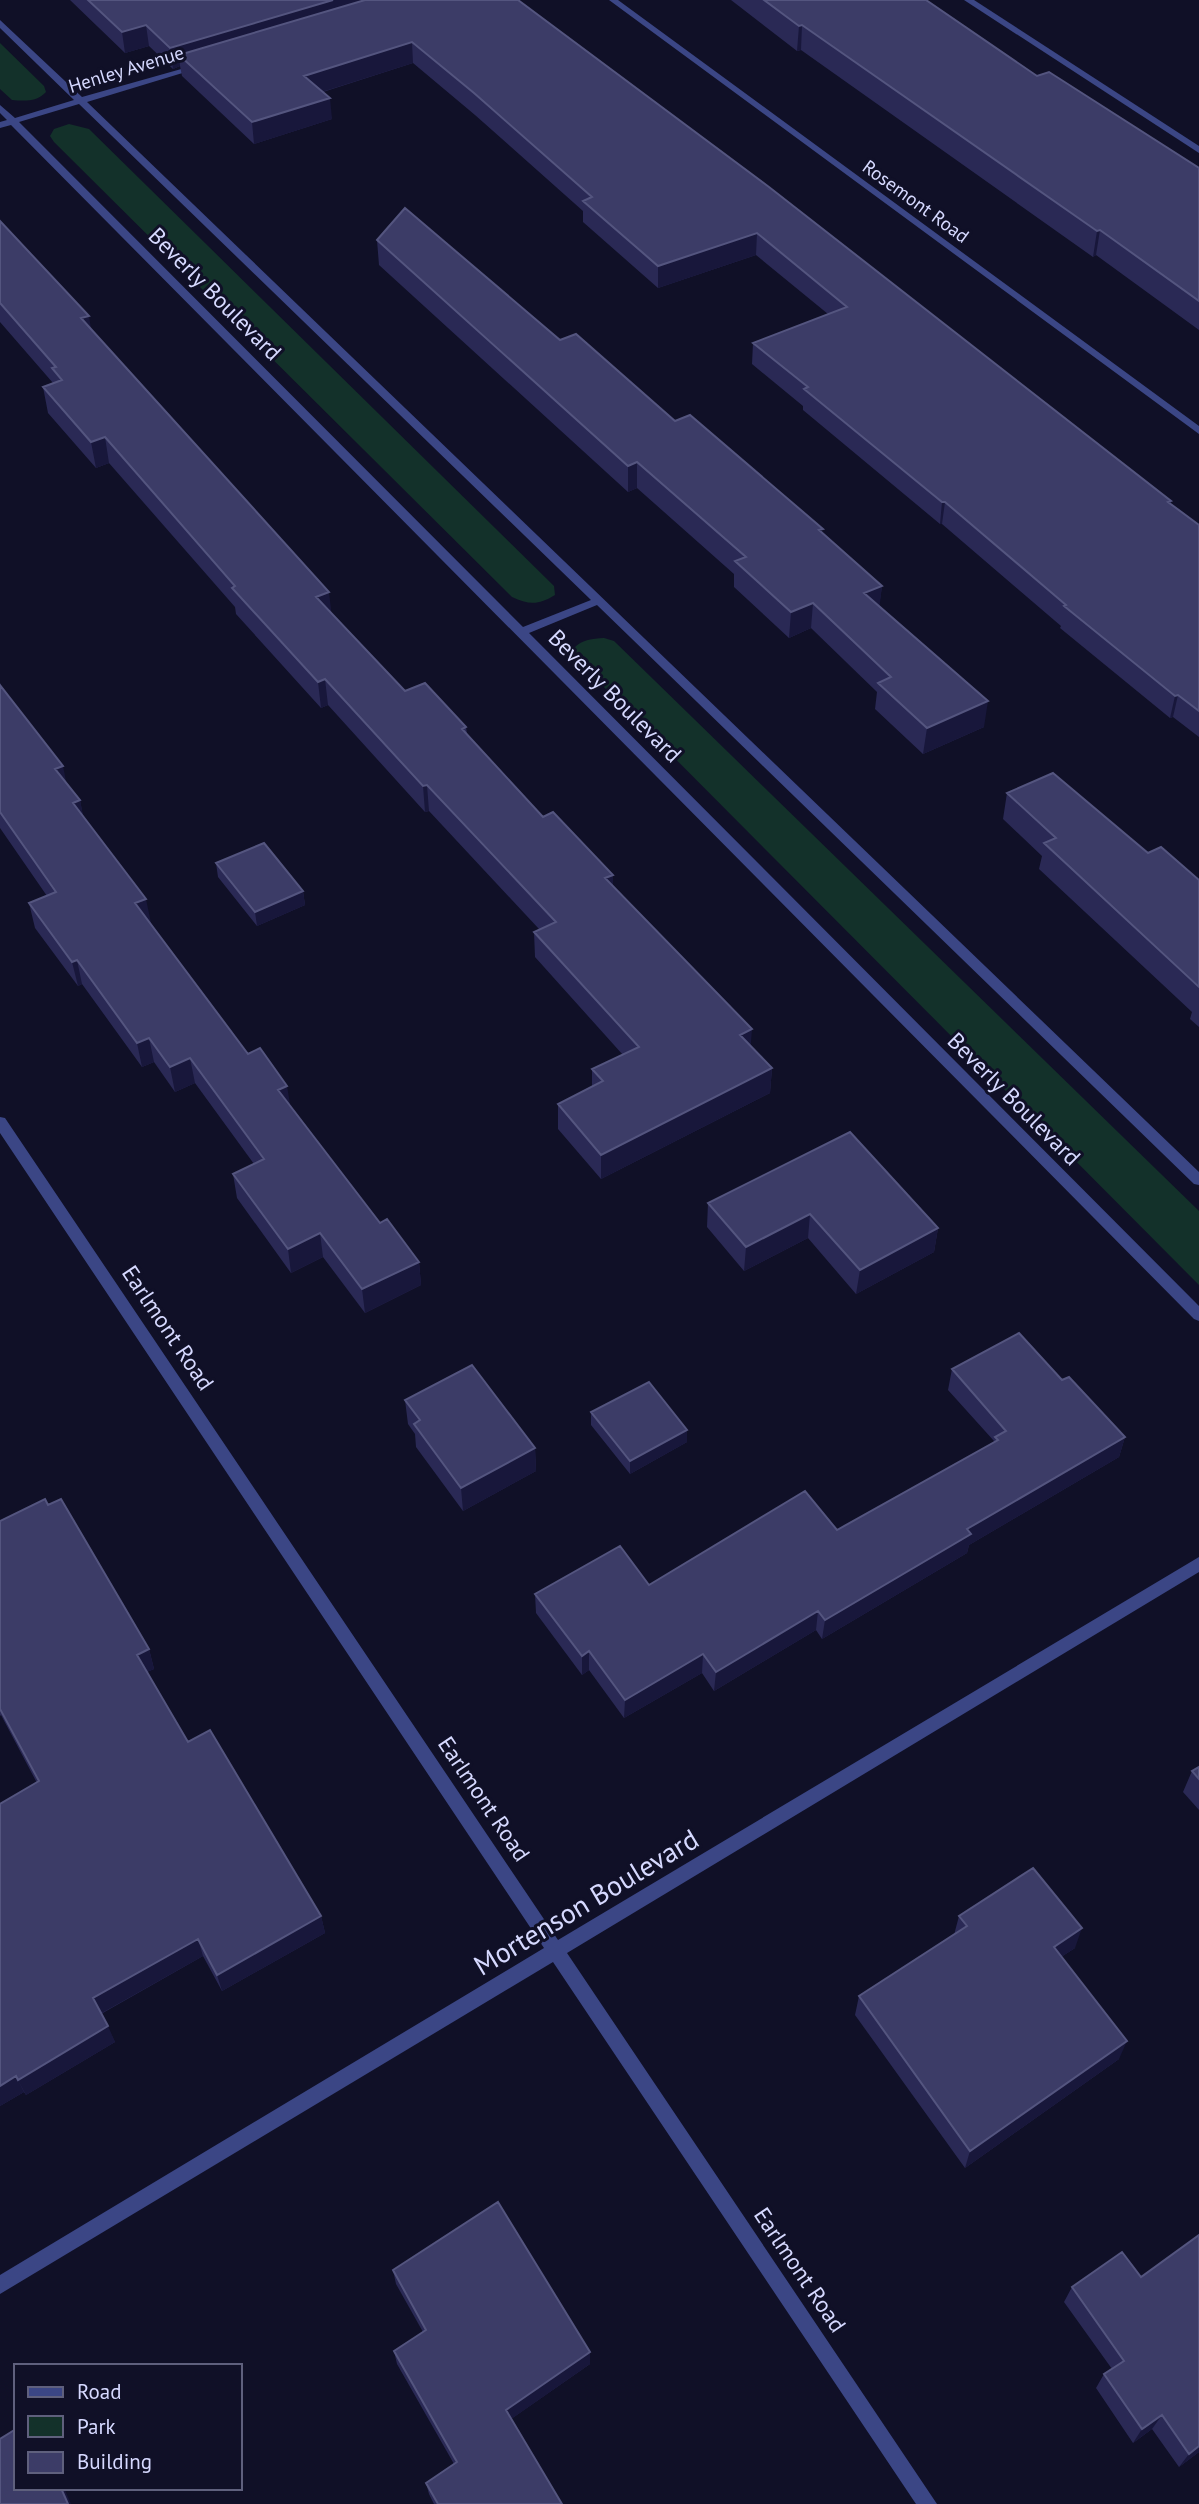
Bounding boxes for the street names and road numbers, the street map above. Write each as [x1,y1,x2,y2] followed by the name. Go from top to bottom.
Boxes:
[65,40,187,98] street label: Henley Avenue
[858,154,974,248] street label: Rosemont Road
[143,221,288,366] street label: Beverly Boulevard
[543,623,688,768] street label: Beverly Boulevard
[942,1026,1087,1171] street label: Beverly Boulevard
[116,1260,221,1396] street label: Earlmont Road
[432,1731,537,1867] street label: Earlmont Road
[466,1820,705,1983] street label: Mortenson Boulevard
[748,2202,853,2338] street label: Earlmont Road

